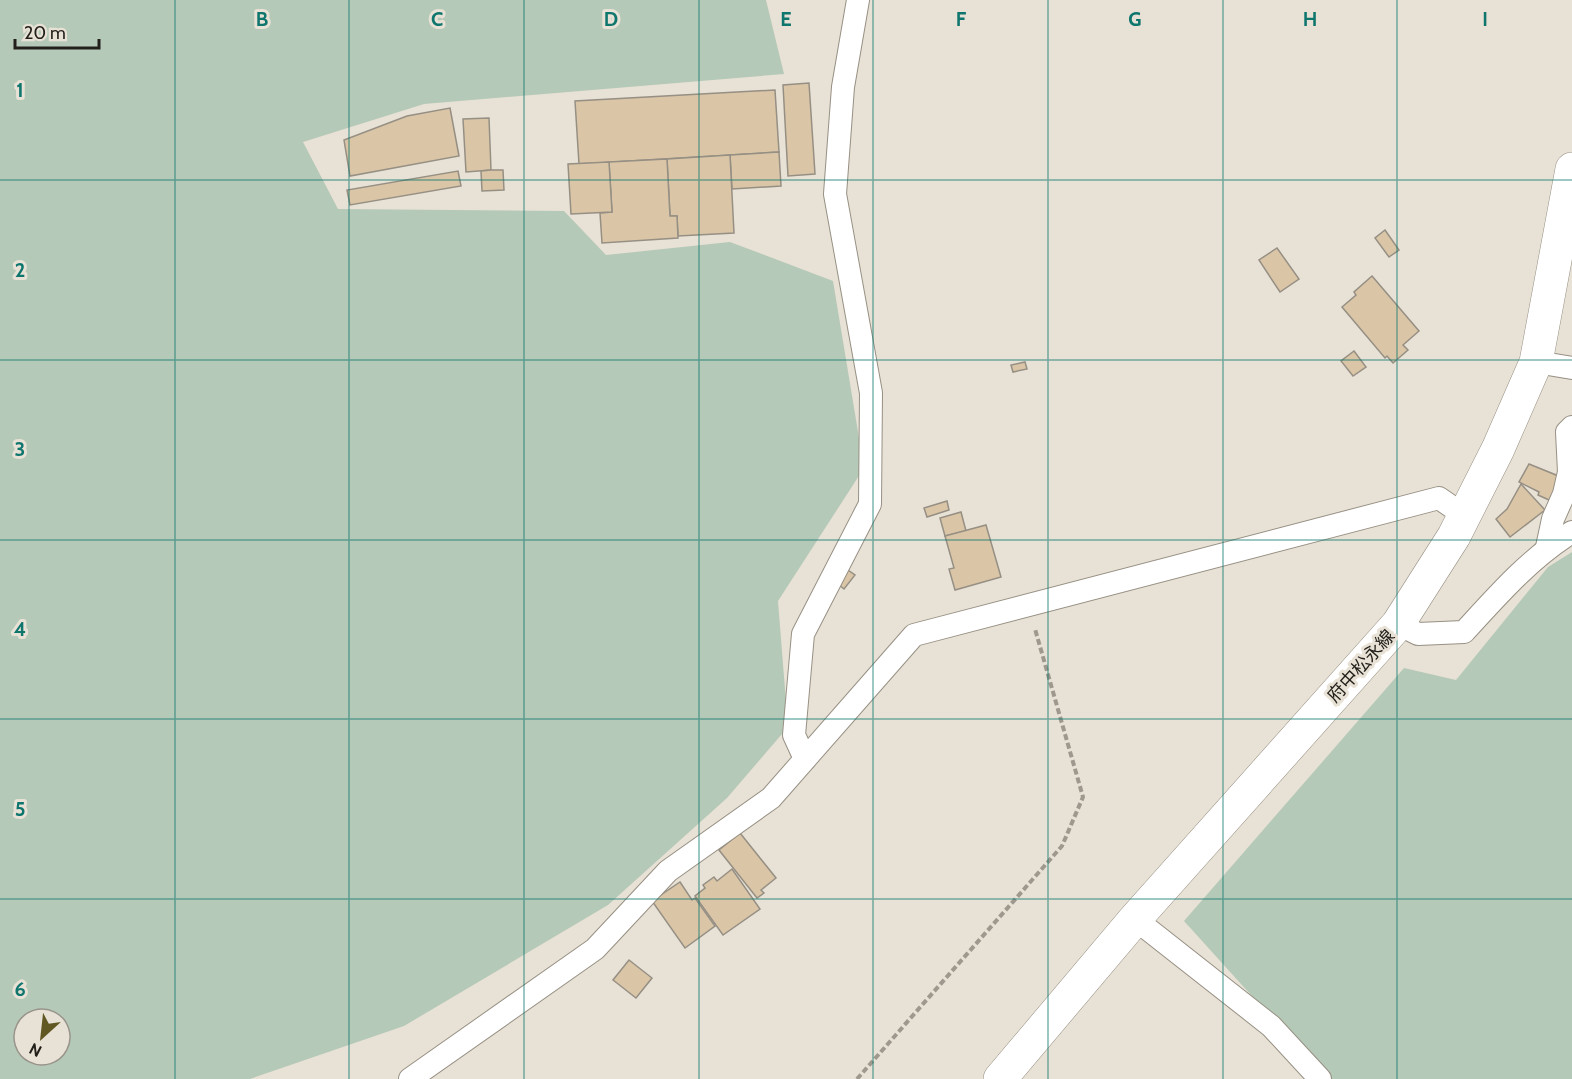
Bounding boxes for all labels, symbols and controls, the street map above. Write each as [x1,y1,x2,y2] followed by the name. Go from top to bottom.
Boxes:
[256,7,268,31] text: B
[431,7,443,31] text: C
[604,7,618,31] text: D
[780,7,792,31] text: E
[956,7,967,31] text: F
[1128,7,1142,31] text: G
[1303,7,1317,31] text: H
[1482,7,1488,31] text: I
[15,12,99,50] scale bar
[24,22,66,44] text: 20 m
[16,78,24,102] text: 1
[15,258,25,282] text: 2
[15,437,25,461] text: 3
[14,617,26,641] text: 4
[1323,625,1399,707] street label: 府中松永線
[15,797,25,821] text: 5
[14,977,26,1001] text: 6
[12,1007,72,1067] north arrow
[26,1039,45,1061] text: N

